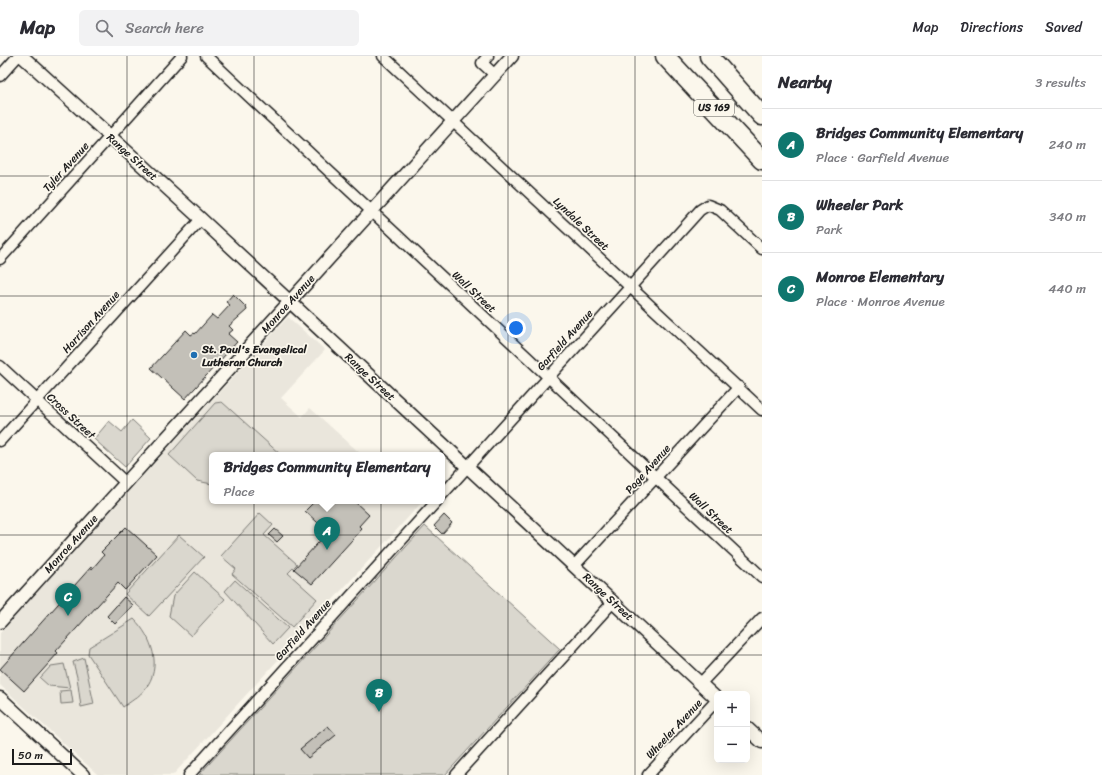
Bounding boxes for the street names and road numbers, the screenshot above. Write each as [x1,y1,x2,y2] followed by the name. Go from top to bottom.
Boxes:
[694,100,734,116] road number: US 169
[102,129,162,186] street label: Range Street
[38,137,94,197] street label: Tyler Avenue
[548,193,614,256] street label: Lyndale Street
[447,266,501,318] street label: Wall Street
[256,270,320,338] street label: Monroe Avenue
[57,286,125,358] street label: Harrison Avenue
[532,305,598,375] street label: Garfield Avenue
[340,348,400,406] street label: Range Street
[42,388,100,444] street label: Cross Street
[620,440,676,498] street label: Page Avenue
[684,487,738,539] street label: Wall Street
[39,510,103,578] street label: Monroe Avenue
[578,568,638,626] street label: Range Street
[270,595,336,665] street label: Garfield Avenue
[641,694,707,763] street label: Wheeler Avenue

